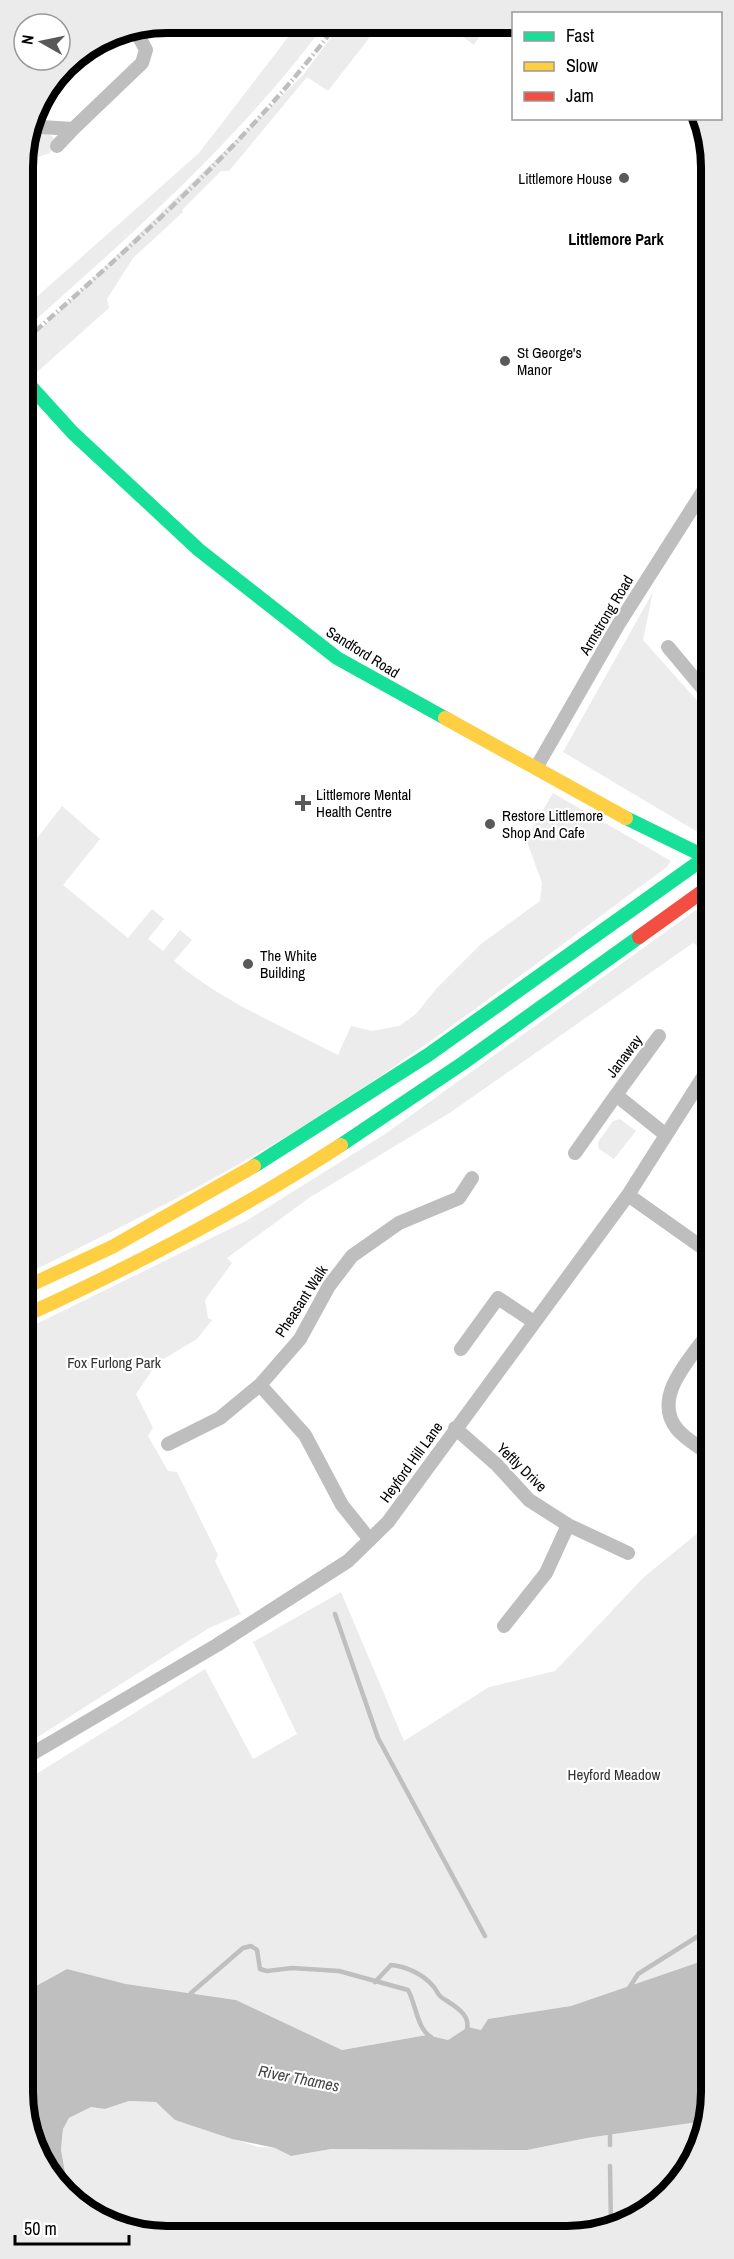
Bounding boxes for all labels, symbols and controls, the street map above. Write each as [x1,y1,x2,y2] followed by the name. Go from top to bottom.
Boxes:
[12,12,72,72] north arrow
[512,12,722,120] legend
[566,23,594,48] text: Fast
[16,33,39,46] text: N
[566,53,598,78] text: Slow
[566,83,594,108] text: Jam
[518,168,612,189] place label: Littlemore House
[617,171,631,185] marker: Littlemore House
[568,228,664,250] district label: Littlemore Park
[517,342,582,380] place label: St George's Manor
[498,354,512,368] marker: St George's Manor
[573,571,638,660] street label: Armstrong Road
[322,621,404,683] street label: Sandford Road
[316,784,411,822] place label: Littlemore Mental Health Centre
[294,794,312,812] marker: Littlemore Mental Health Centre
[502,805,603,843] place label: Restore Littlemore Shop And Cafe
[483,817,497,831] marker: Restore Littlemore Shop And Cafe
[260,945,317,983] place label: The White Building
[241,957,255,971] marker: The White Building
[601,1030,648,1082] street label: Janaway
[270,1260,333,1341] street label: Pheasant Walk
[67,1352,162,1373] park label: Fox Furlong Park
[375,1417,448,1507] street label: Heyford Hill Lane
[492,1438,552,1496] street label: Yeftly Drive
[568,1764,661,1785] park label: Heyford Meadow
[257,2059,342,2097] water label: River Thames
[15,2208,129,2246] scale bar
[24,2216,57,2241] text: 50 m

